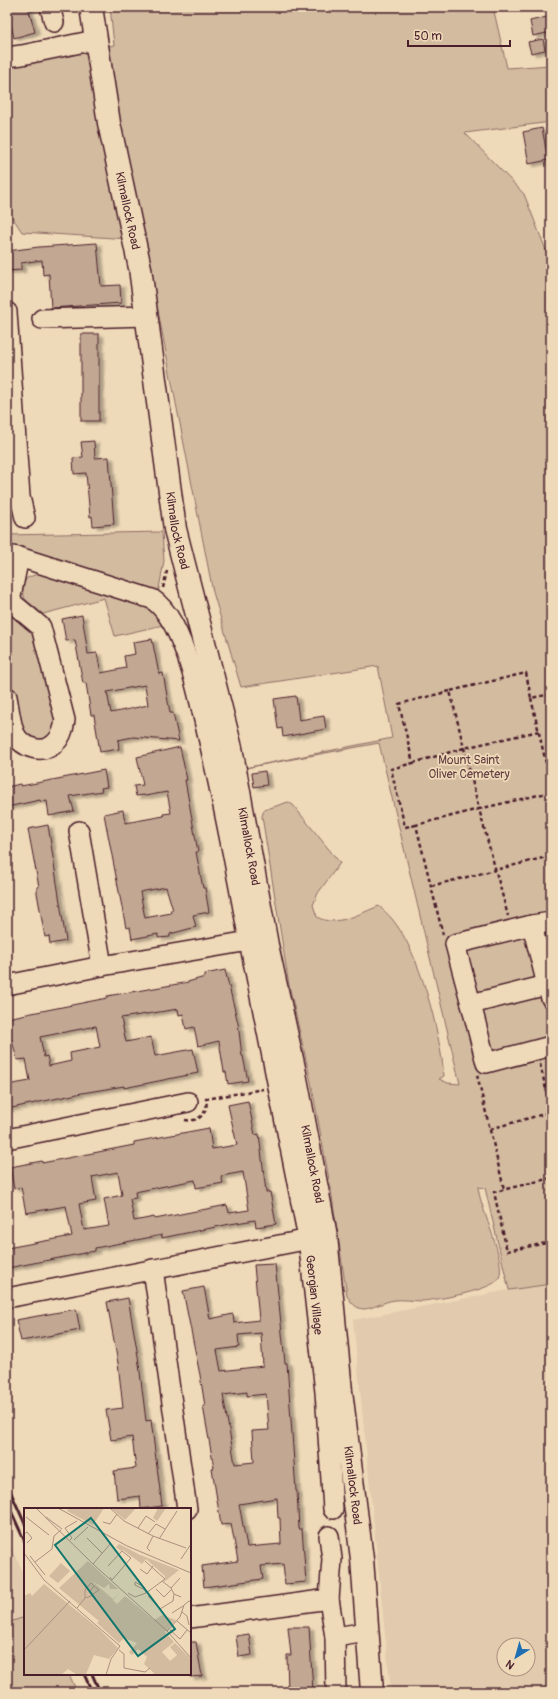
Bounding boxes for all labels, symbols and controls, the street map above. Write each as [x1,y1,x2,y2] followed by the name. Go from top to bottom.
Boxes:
[408,22,510,48] scale bar
[414,29,442,44] text: 50 m
[112,170,143,251] street label: Kilmallock Road
[162,491,192,571] street label: Kilmallock Road
[428,753,510,782] park label: Mount Saint Oliver Cemetery
[234,806,263,887] street label: Kilmallock Road
[297,1124,327,1205] street label: Kilmallock Road
[302,1254,326,1336] street label: Georgian Village
[340,1445,365,1526] street label: Kilmallock Road
[24,1508,191,1675] inset map
[496,1637,536,1677] north arrow
[503,1657,517,1672] text: N

